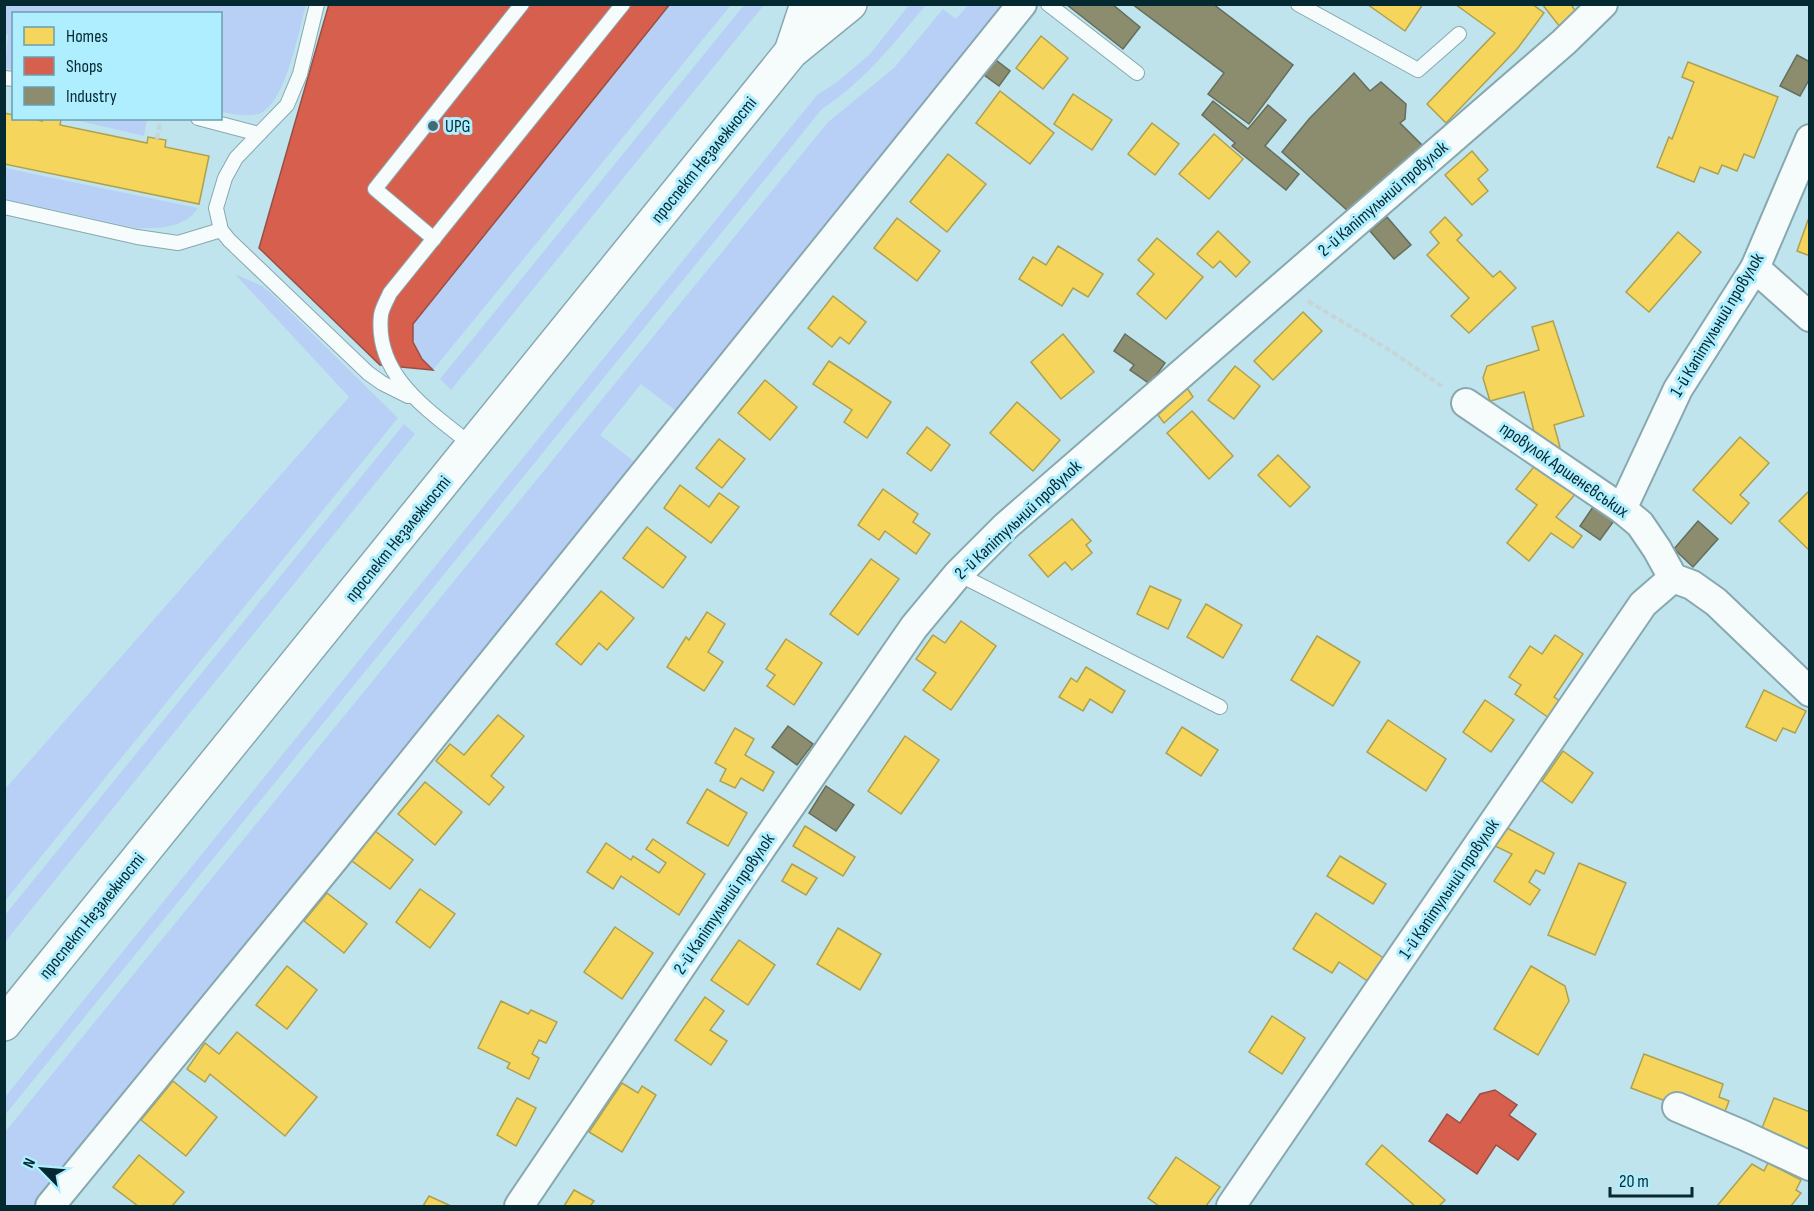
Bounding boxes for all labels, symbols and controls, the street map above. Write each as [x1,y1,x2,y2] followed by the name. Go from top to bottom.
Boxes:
[12,12,222,120] legend
[66,26,108,47] text: Homes
[66,56,103,77] text: Shops
[66,86,117,107] text: Industry
[647,93,761,227] street label: проспект Незалежності
[445,116,471,137] place label: UPG
[426,119,440,133] marker: UPG
[1314,137,1452,261] street label: 2-й Капітульний провулок
[1666,249,1768,401] street label: 1-й Капітульний провулок
[1496,418,1633,522] street label: провулок Аршенєвських
[950,456,1086,584] street label: 2-й Капітульний провулок
[341,472,455,606] street label: проспект Незалежності
[1394,815,1504,963] street label: 1-й Капітульний провулок
[669,830,779,978] street label: 2-й Капітульний провулок
[35,849,149,983] street label: проспект Незалежності
[12,1139,72,1199] north arrow
[19,1155,40,1171] text: N
[1610,1160,1692,1198] scale bar
[1619,1171,1649,1192] text: 20 m

